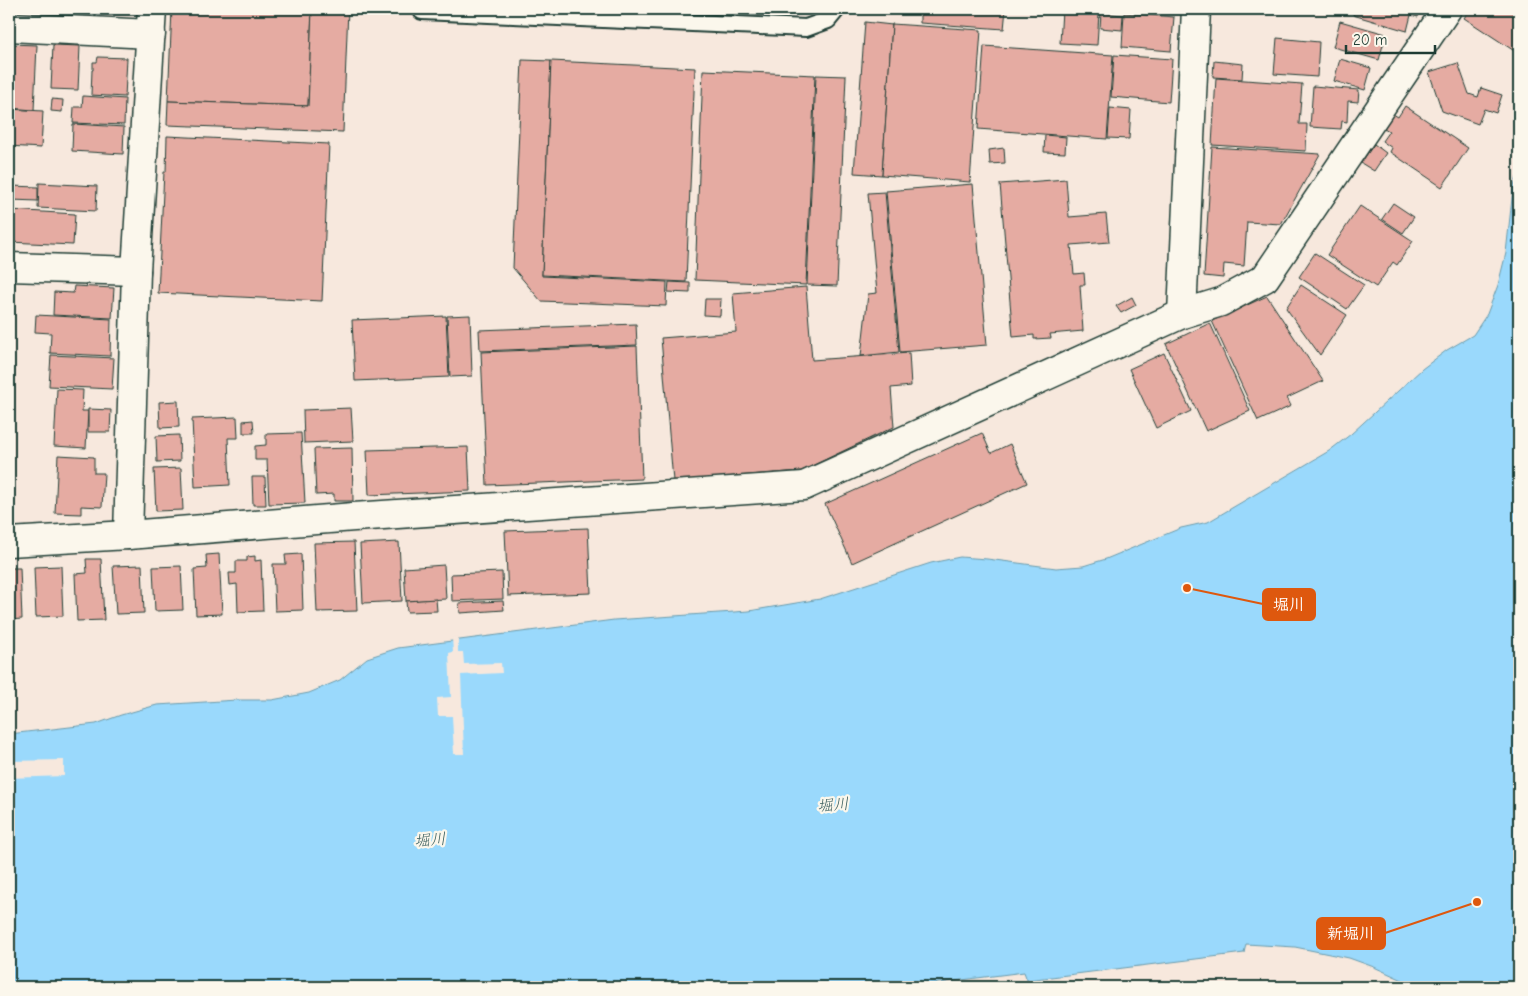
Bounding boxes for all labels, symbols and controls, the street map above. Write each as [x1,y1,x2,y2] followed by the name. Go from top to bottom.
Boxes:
[1346,22,1434,54] scale bar
[1353,31,1387,49] text: 20 m
[1263,589,1315,620] callout: 堀川
[1273,596,1305,614] text: 堀川
[816,795,850,815] water label: 堀川
[413,830,447,850] water label: 堀川
[1317,918,1385,949] callout: 新堀川
[1327,925,1375,943] text: 新堀川

